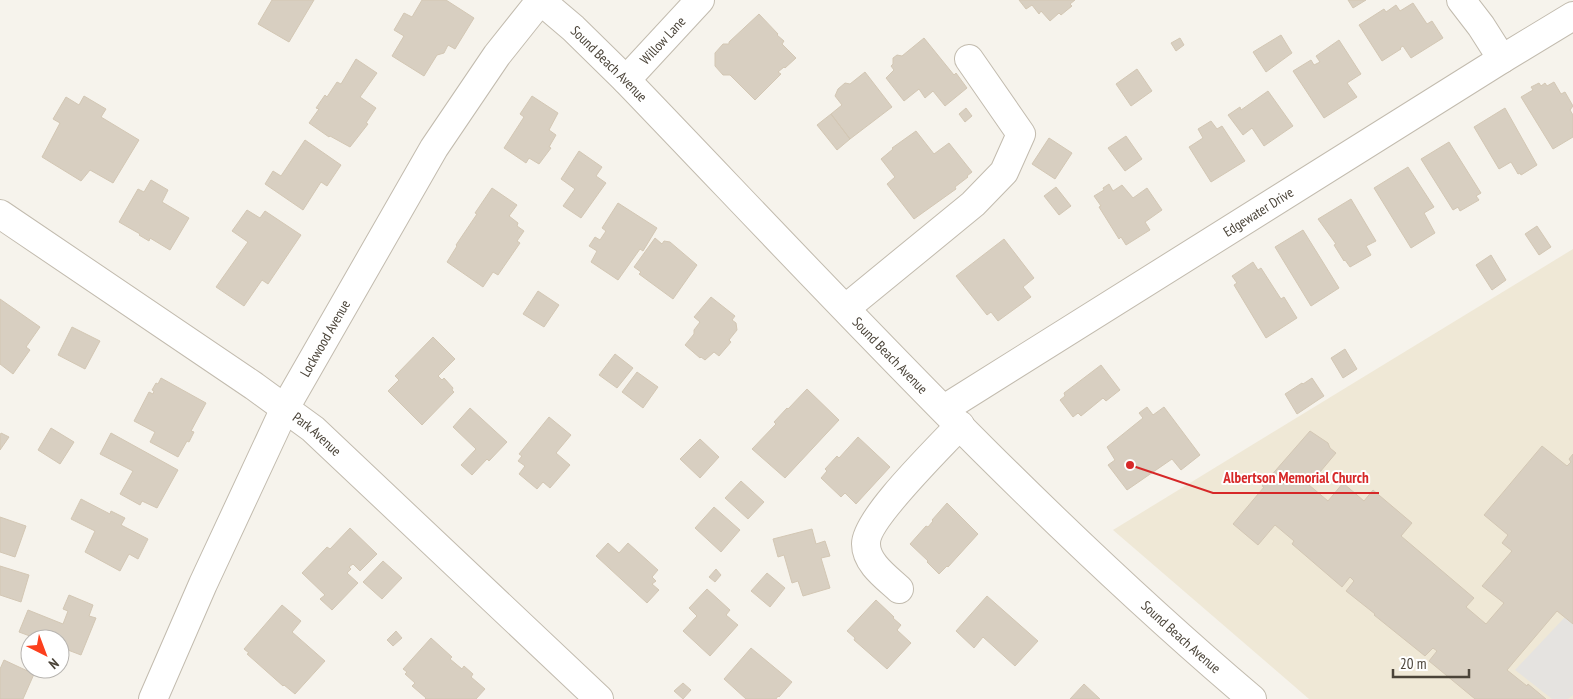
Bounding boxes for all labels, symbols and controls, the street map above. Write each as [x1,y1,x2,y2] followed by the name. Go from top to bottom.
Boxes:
[636,12,689,68] street label: Willow Lane
[567,22,651,106] street label: Sound Beach Avenue
[1220,183,1297,241] street label: Edgewater Drive
[296,296,354,380] street label: Lockwood Avenue
[849,313,932,398] street label: Sound Beach Avenue
[289,408,345,460] street label: Park Avenue
[1213,463,1379,493] callout: Albertson Memorial Church
[1222,468,1369,487] text: Albertson Memorial Church
[1138,597,1225,677] street label: Sound Beach Avenue
[20,629,70,679] north arrow
[1393,646,1469,678] scale bar
[45,654,63,673] text: N
[1400,654,1426,673] text: 20 m

